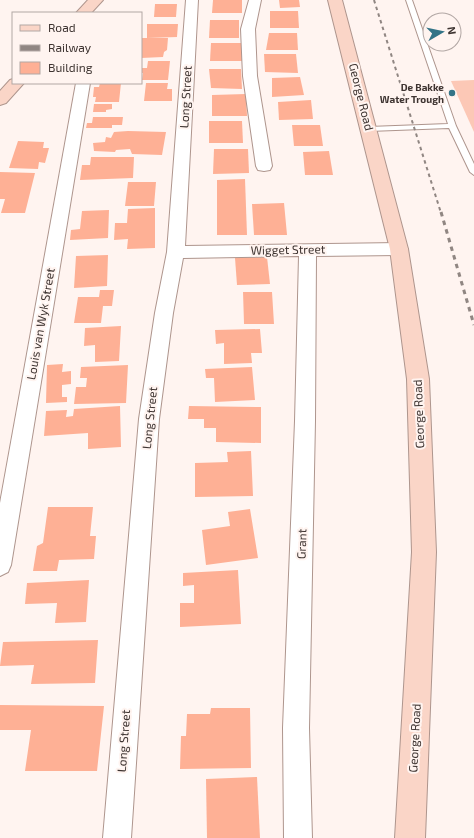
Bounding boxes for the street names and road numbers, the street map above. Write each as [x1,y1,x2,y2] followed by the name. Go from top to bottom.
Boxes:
[347,62,377,132] street label: George Road
[176,65,194,129] street label: Long Street
[250,241,326,257] street label: Wigget Street
[23,266,57,381] street label: Louis van Wyk Street
[410,379,426,449] street label: George Road
[139,386,159,450] street label: Long Street
[293,528,309,559] street label: Grant
[405,703,423,773] street label: George Road
[114,709,132,773] street label: Long Street

